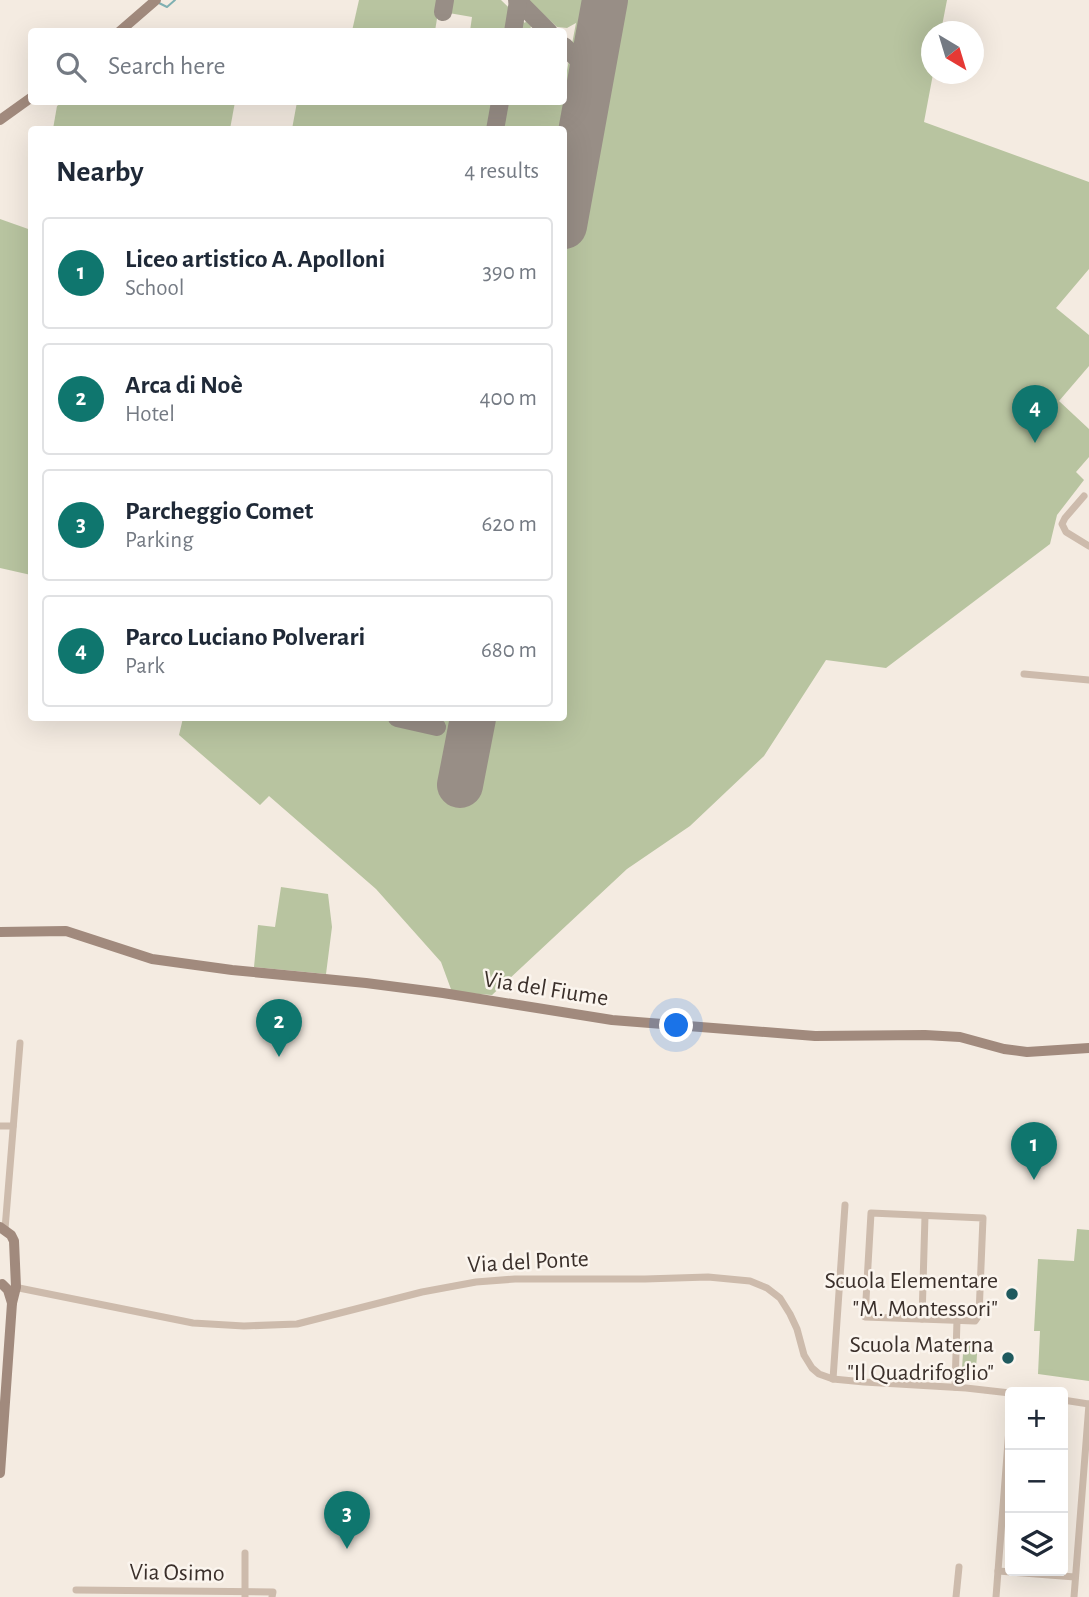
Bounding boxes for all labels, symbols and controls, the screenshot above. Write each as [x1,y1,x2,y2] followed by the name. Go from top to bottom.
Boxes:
[921,21,984,84] north arrow
[28,28,567,105] search box
[52,48,90,86] icon: search
[108,53,226,79] text: Search here
[56,157,144,187] text: Nearby
[464,160,539,183] text: 4 results
[125,246,385,272] text: Liceo artistico A. Apolloni
[77,261,85,284] text: 1
[482,261,537,284] text: 390 m
[125,277,184,300] text: School
[125,372,243,398] text: Arca di Noè
[1012,385,1058,443] pin: 4
[76,387,86,410] text: 2
[479,387,537,410] text: 400 m
[125,403,175,426] text: Hotel
[125,498,313,524] text: Parcheggio Comet
[76,513,86,536] text: 3
[481,513,537,536] text: 620 m
[125,529,193,552] text: Parking
[125,624,365,650] text: Parco Luciano Polverari
[75,639,87,662] text: 4
[481,639,537,662] text: 680 m
[125,655,165,678] text: Park
[482,967,610,1011] street label: Via del Fiume
[256,999,302,1057] pin: 2
[659,1008,693,1042] your location
[1011,1122,1057,1180] pin: 1
[467,1247,589,1277] street label: Via del Ponte
[824,1269,998,1321] place label: Scuola Elementare "M. Montessori"
[1004,1286,1020,1302] marker: Scuola Elementare "M. Montessori"
[847,1333,994,1385] place label: Scuola Materna "Il Quadrifoglio"
[1000,1350,1016,1366] marker: Scuola Materna "Il Quadrifoglio"
[1005,1387,1068,1576] map controls
[1005,1387,1068,1450] button: +
[1005,1450,1068,1513] button: −
[324,1491,370,1549] pin: 3
[1005,1513,1068,1576] button: layers
[129,1560,225,1586] street label: Via Osimo

